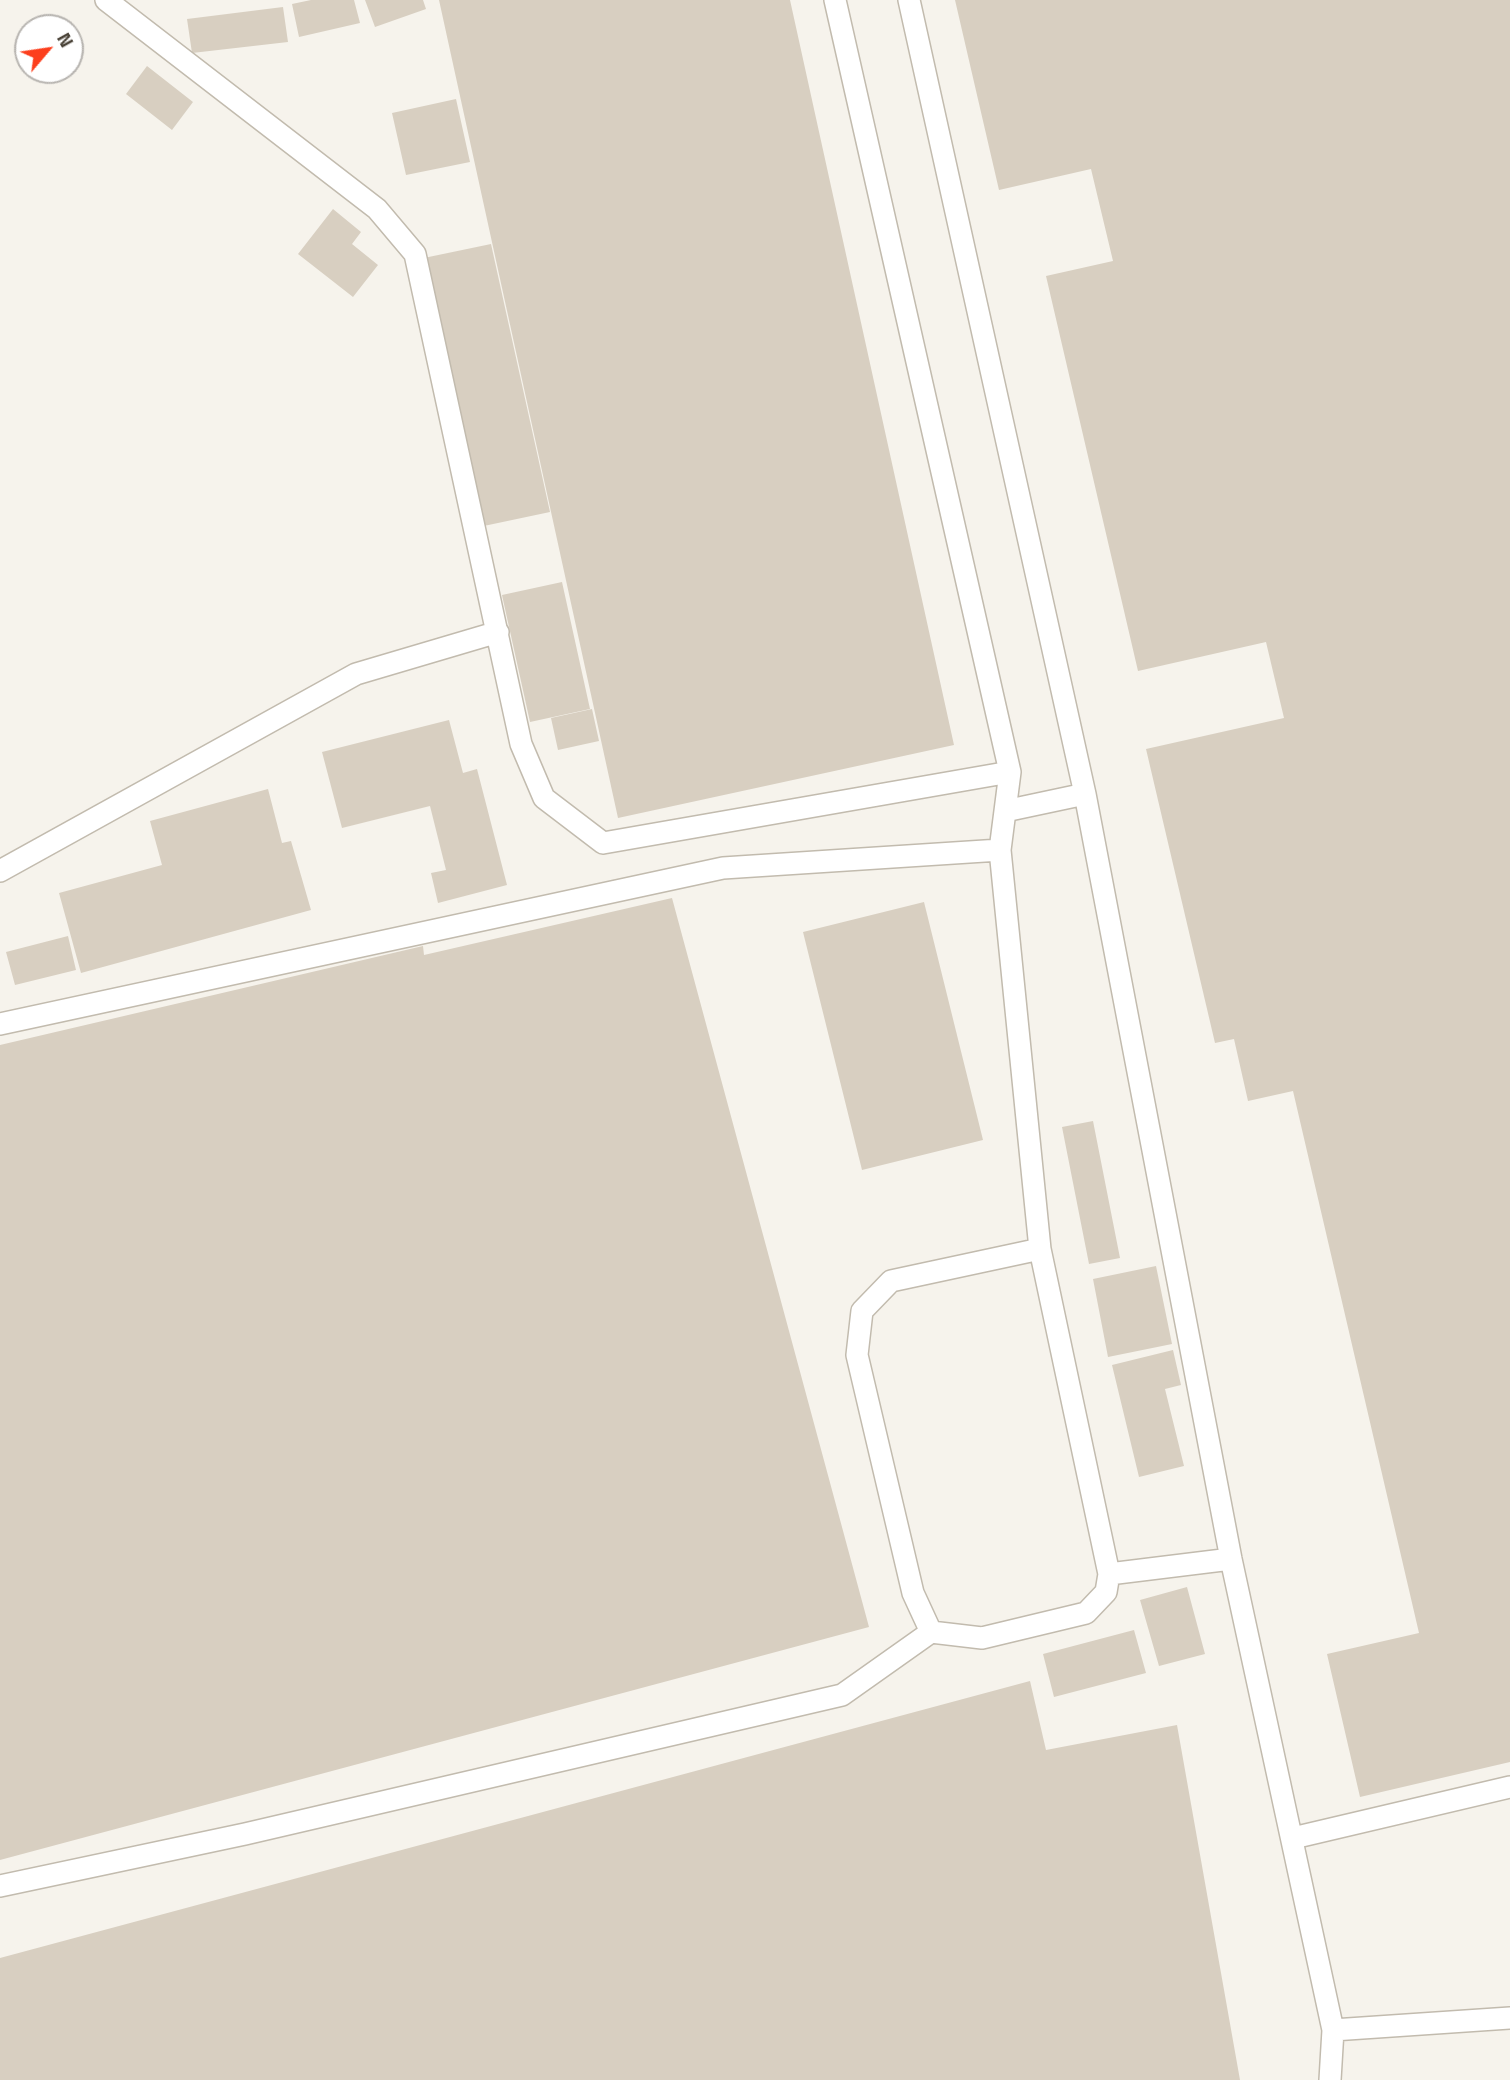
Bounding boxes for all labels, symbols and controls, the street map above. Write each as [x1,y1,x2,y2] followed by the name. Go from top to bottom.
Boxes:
[14,14,84,84] north arrow
[50,27,82,52] text: N

